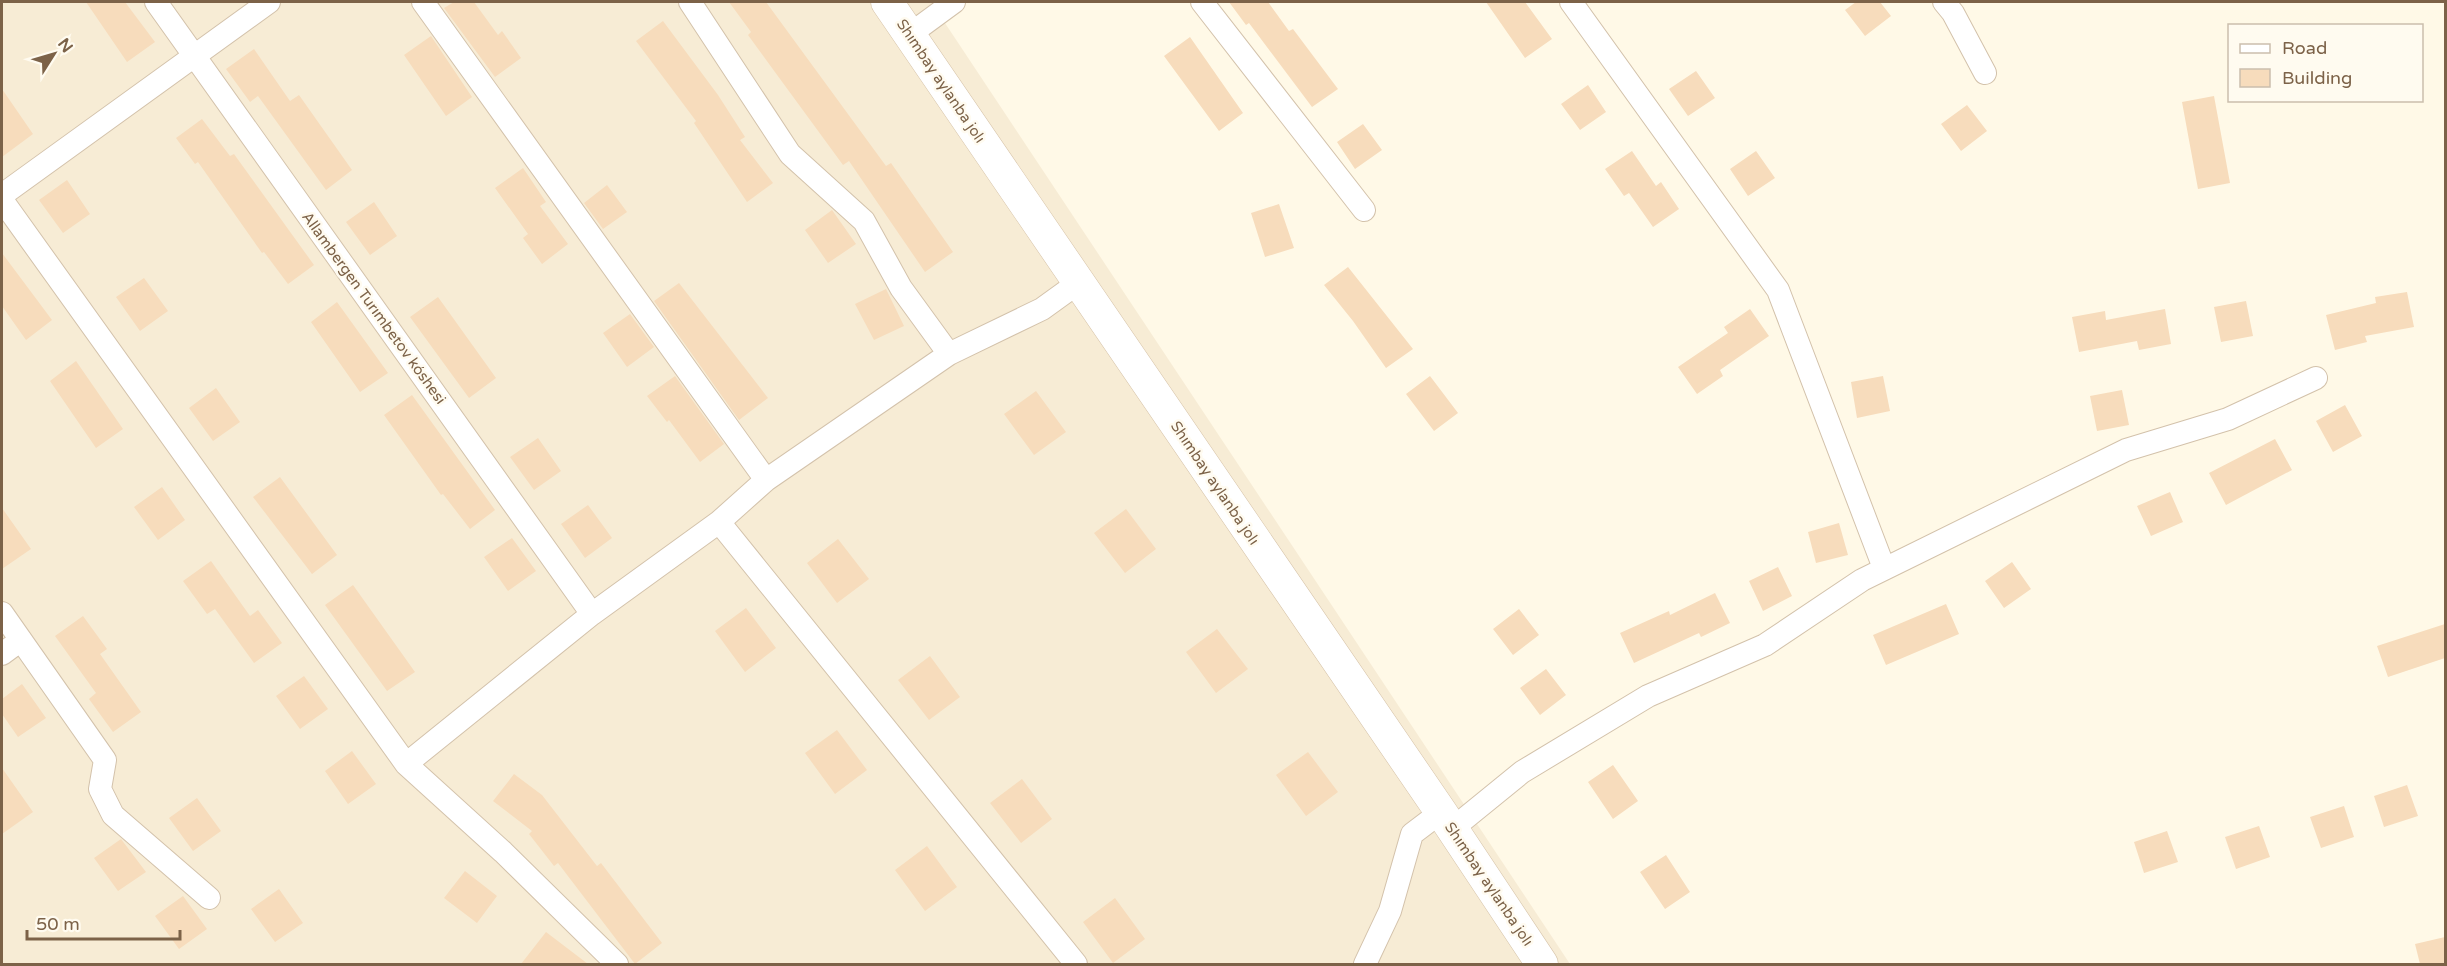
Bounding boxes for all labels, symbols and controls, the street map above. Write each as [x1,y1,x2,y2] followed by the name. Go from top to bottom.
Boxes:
[893,16,989,146] street label: Shımbay aylanba jolı
[24,24,84,84] north arrow
[2228,24,2423,102] legend
[53,34,77,57] text: N
[2282,37,2327,59] text: Road
[2282,67,2352,89] text: Building
[298,208,450,408] street label: Allambergen Turımbetov kóshesi
[1167,418,1263,548] street label: Shımbay aylanba jolı
[1441,819,1537,949] street label: Shımbay aylanba jolı
[27,903,180,941] scale bar
[36,913,80,935] text: 50 m

